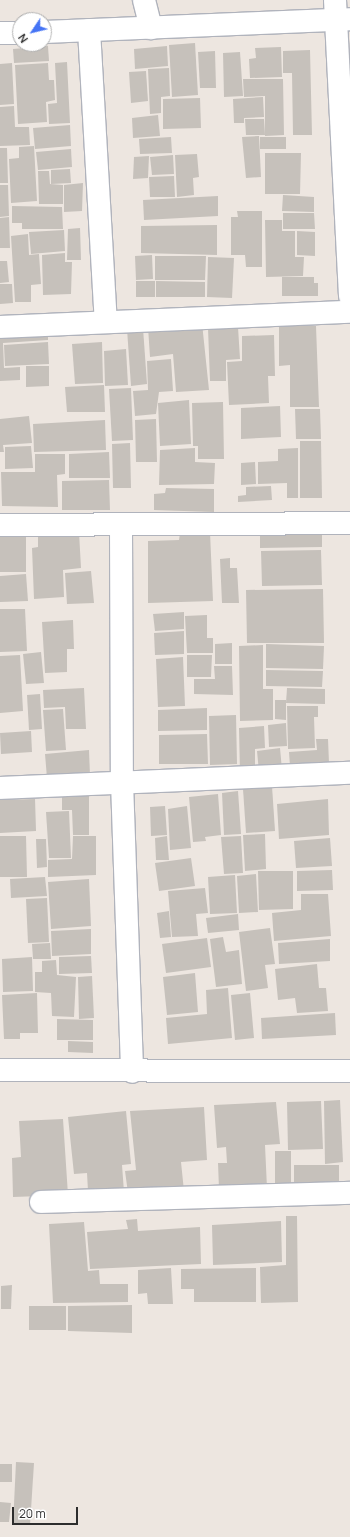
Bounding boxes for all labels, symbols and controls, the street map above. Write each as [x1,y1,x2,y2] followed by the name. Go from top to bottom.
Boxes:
[12,12,52,52] north arrow
[14,31,31,46] text: N
[14,1499,80,1525] scale bar
[19,1505,46,1522] text: 20 m

